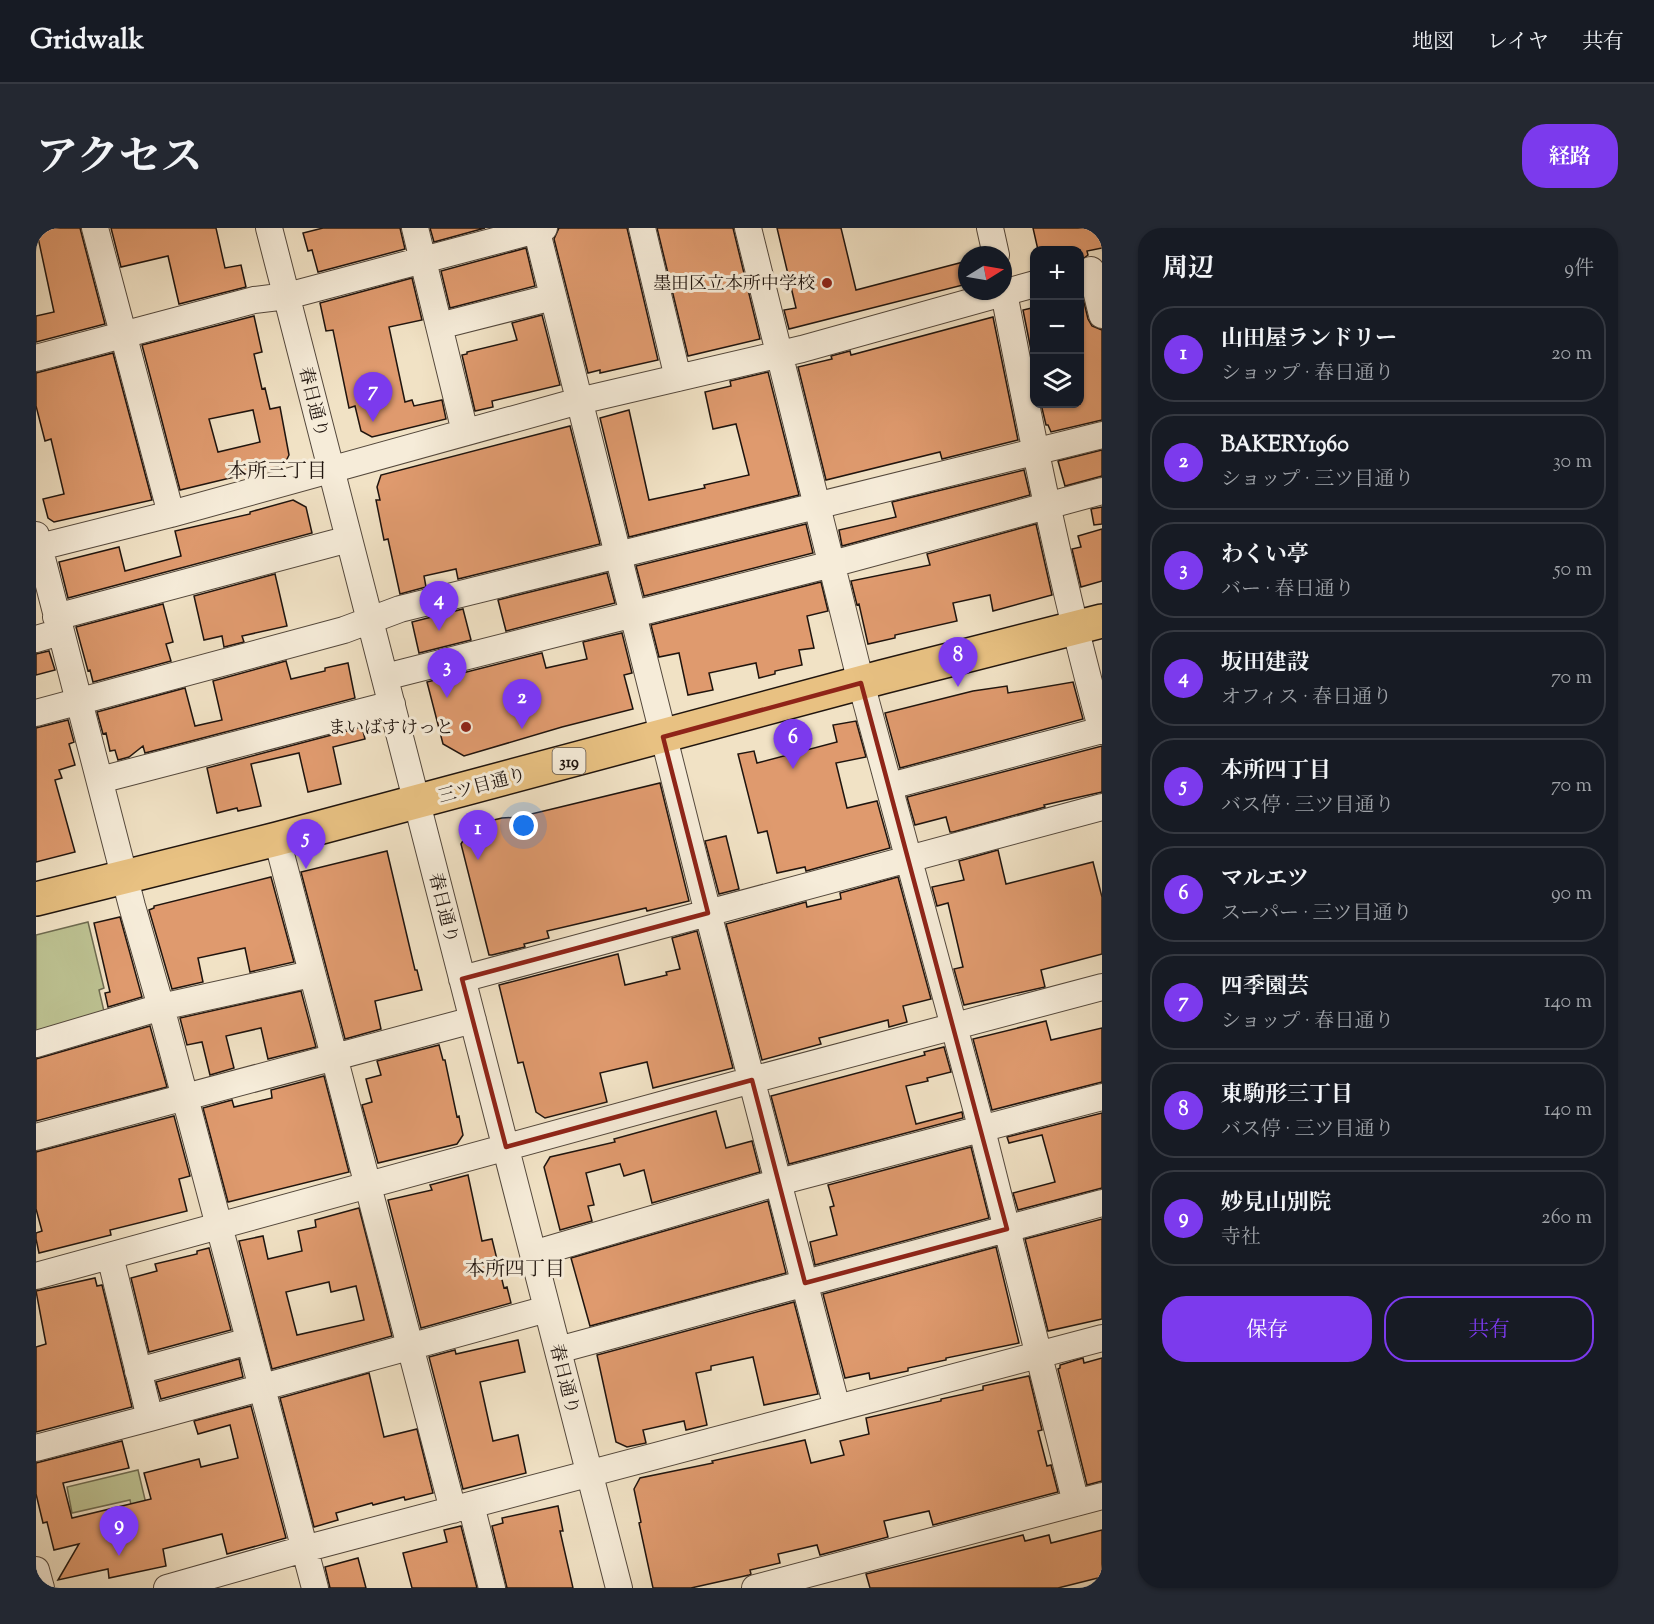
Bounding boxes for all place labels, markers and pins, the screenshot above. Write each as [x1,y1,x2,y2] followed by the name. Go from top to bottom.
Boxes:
[653,272,815,298] place label: 墨田区立本所中学校
[820,276,834,290] marker: 墨田区立本所中学校
[354,372,392,422] pin: 7
[420,582,458,631] pin: 4
[938,638,978,687] pin: 8
[428,648,466,698] pin: 3
[502,680,542,729] pin: 2
[328,716,454,742] place label: まいばすけっと
[459,720,473,734] marker: まいばすけっと
[774,720,813,769] pin: 6
[458,810,498,860] pin: 1
[286,820,326,869] pin: 5
[100,1506,139,1556] pin: 9

